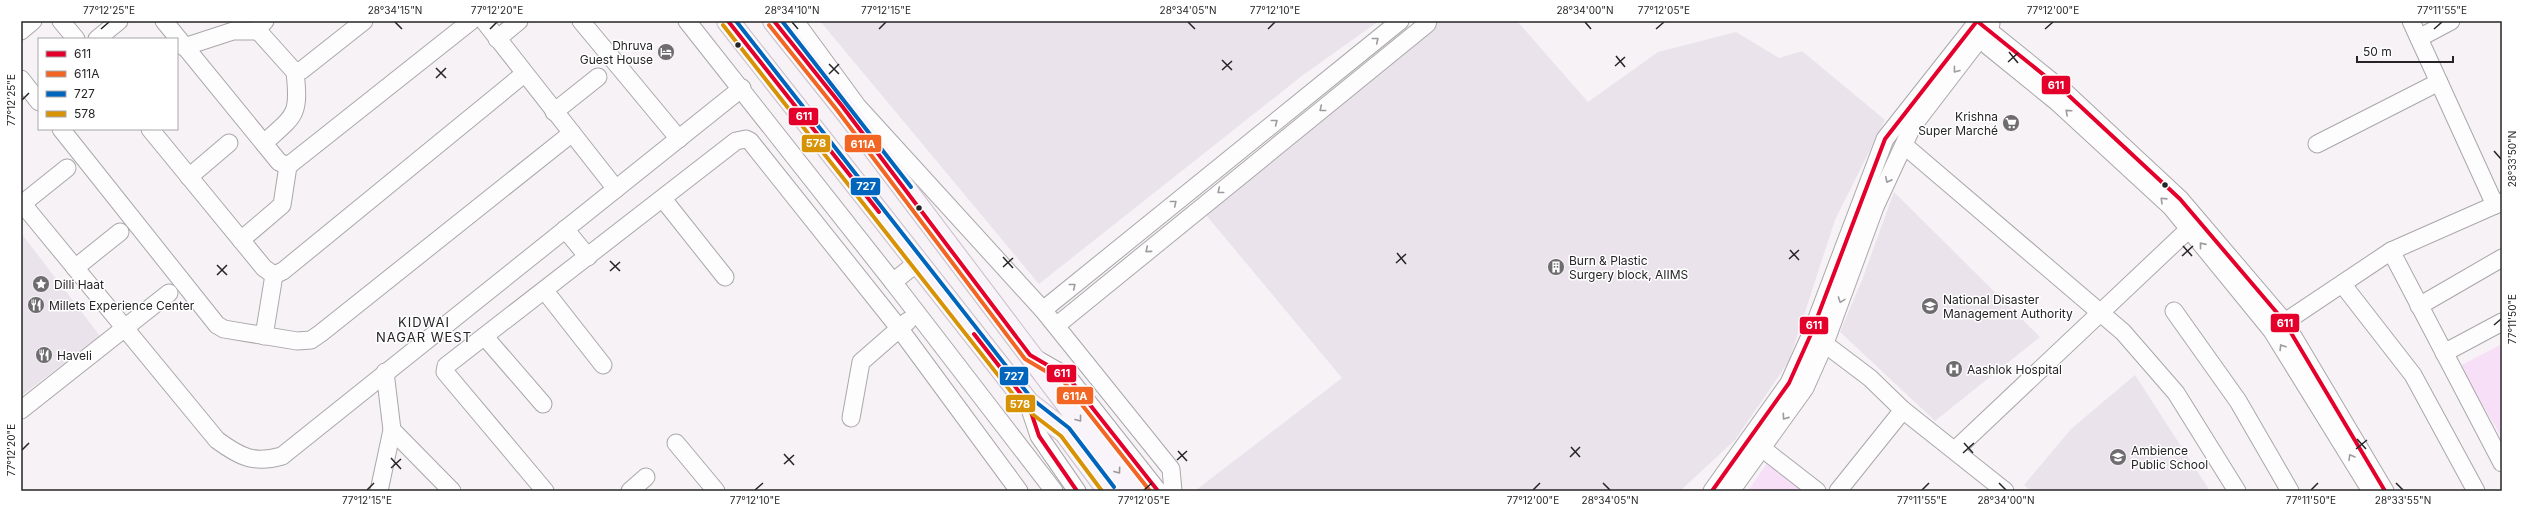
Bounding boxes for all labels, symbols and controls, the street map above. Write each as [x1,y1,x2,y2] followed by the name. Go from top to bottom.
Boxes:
[83,4,135,16] text: 77°12'25"E
[368,4,422,16] text: 28°34'15"N
[471,4,523,16] text: 77°12'20"E
[765,4,819,16] text: 28°34'10"N
[861,4,911,16] text: 77°12'15"E
[1160,4,1216,16] text: 28°34'05"N
[1250,4,1300,16] text: 77°12'10"E
[1556,4,1614,16] text: 28°34'00"N
[1638,4,1690,16] text: 77°12'05"E
[2027,4,2079,16] text: 77°12'00"E
[2417,4,2467,16] text: 77°11'55"E
[38,38,178,130] legend
[580,38,653,67] place label: Dhruva Guest House
[1372,38,1379,45] one-way arrow
[2357,38,2453,64] scale bar
[733,40,743,50] unlabelled marker
[656,42,676,62] hotel icon: Dhruva Guest House
[2363,44,2392,59] text: 50 m
[74,46,91,61] text: 611
[1954,65,1961,72] one-way arrow
[74,66,99,81] text: 611A
[5,74,17,126] text: 77°12'25"E
[2041,75,2071,95] line badge: 611
[2048,78,2065,92] text: 611
[74,86,95,101] text: 727
[1319,105,1326,112] one-way arrow
[74,106,95,121] text: 578
[788,107,819,126] line badge: 611
[796,109,813,123] text: 611
[1918,109,1998,138] place label: Krishna Super Marché
[2065,109,2073,117] one-way arrow
[2001,113,2021,133] supermarket icon: Krishna Super Marché
[1271,119,1278,126] one-way arrow
[2506,131,2518,187] text: 28°33'50"N
[801,134,831,153] line badge: 578
[844,134,882,153] line badge: 611A
[806,136,826,150] text: 578
[851,137,875,151] text: 611A
[1885,175,1893,183] one-way arrow
[850,177,881,196] line badge: 727
[856,179,876,193] text: 727
[2160,180,2170,190] unlabelled marker
[1218,186,1225,193] one-way arrow
[2160,197,2168,205] one-way arrow
[1169,201,1177,208] one-way arrow
[914,203,924,213] unlabelled marker
[2199,242,2206,250] one-way arrow
[1145,245,1153,252] one-way arrow
[1569,253,1689,282] place label: Burn & Plastic Surgery block, AIIMS
[1546,257,1566,277] building icon: Burn & Plastic Surgery block, AIIMS
[31,274,51,294] place icon: Dilli Haat
[54,277,104,292] place label: Dilli Haat
[1069,283,1076,290] one-way arrow
[1943,292,2073,321] place label: National Disaster Management Authority
[2506,294,2518,344] text: 77°11'50"E
[26,295,46,315] restaurant icon: Millets Experience Center
[1920,296,1940,316] school or university icon: National Disaster Management Authority
[1837,297,1845,304] one-way arrow
[49,298,195,313] place label: Millets Experience Center
[2270,313,2300,333] line badge: 611
[376,314,472,345] district label: KIDWAI NAGAR WEST
[1799,316,1829,335] line badge: 611
[2277,316,2294,330] text: 611
[1806,318,1823,332] text: 611
[2280,344,2287,351] one-way arrow
[34,345,54,365] restaurant icon: Haveli
[57,348,92,363] place label: Haveli
[1944,359,1964,379] hospital icon: Aashlok Hospital
[1967,362,2062,377] place label: Aashlok Hospital
[1046,364,1077,383] line badge: 611
[999,366,1029,386] line badge: 727
[1054,366,1071,380] text: 611
[1004,369,1024,383] text: 727
[1056,386,1094,405] line badge: 611A
[1063,389,1087,403] text: 611A
[1005,394,1036,413] line badge: 578
[1010,397,1030,411] text: 578
[1782,413,1790,420] one-way arrow
[1074,415,1081,422] one-way arrow
[5,424,17,476] text: 77°12'20"E
[2131,443,2208,472] place label: Ambience Public School
[2108,447,2128,467] school or university icon: Ambience Public School
[2349,454,2356,461] one-way arrow
[1113,466,1120,473] one-way arrow
[342,494,392,506] text: 77°12'15"E
[730,494,780,506] text: 77°12'10"E
[1118,494,1170,506] text: 77°12'05"E
[1507,494,1559,506] text: 77°12'00"E
[1582,494,1638,506] text: 28°34'05"N
[1897,494,1947,506] text: 77°11'55"E
[1977,494,2035,506] text: 28°34'00"N
[2286,494,2336,506] text: 77°11'50"E
[2375,494,2431,506] text: 28°33'55"N

